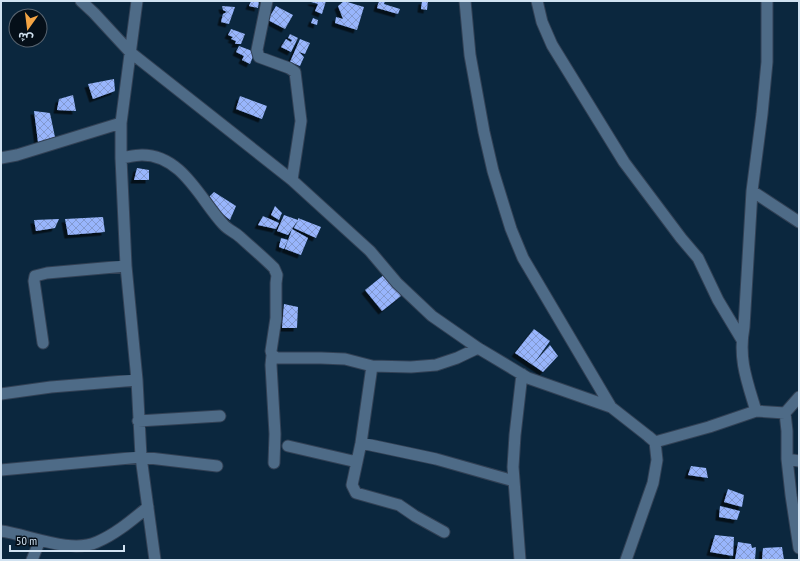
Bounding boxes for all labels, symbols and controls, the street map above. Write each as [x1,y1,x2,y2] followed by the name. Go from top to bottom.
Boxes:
[8,8,48,48] north arrow
[17,29,35,46] text: ش
[10,527,124,553] scale bar
[16,533,37,548] text: 50 m

